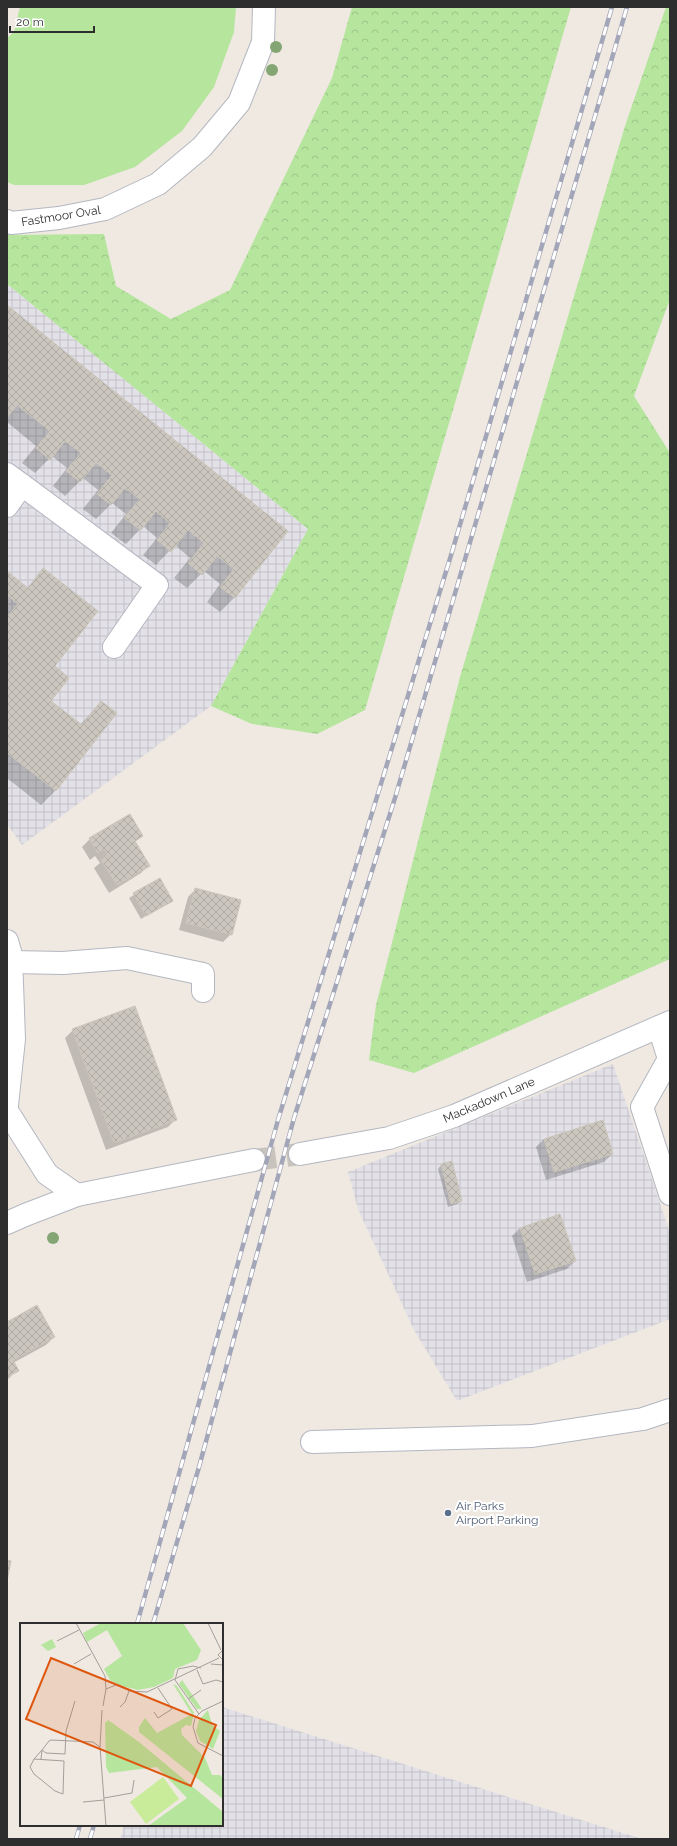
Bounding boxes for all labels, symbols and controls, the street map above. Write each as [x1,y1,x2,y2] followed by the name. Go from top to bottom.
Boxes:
[10,8,94,34] scale bar
[16,15,44,29] text: 20 m
[20,203,102,229] street label: Fastmoor Oval
[441,1074,537,1126] street label: Mackadown Lane
[456,1499,538,1527] place label: Air Parks Airport Parking
[443,1508,453,1518] marker: Air Parks Airport Parking
[20,1623,223,1826] inset map

